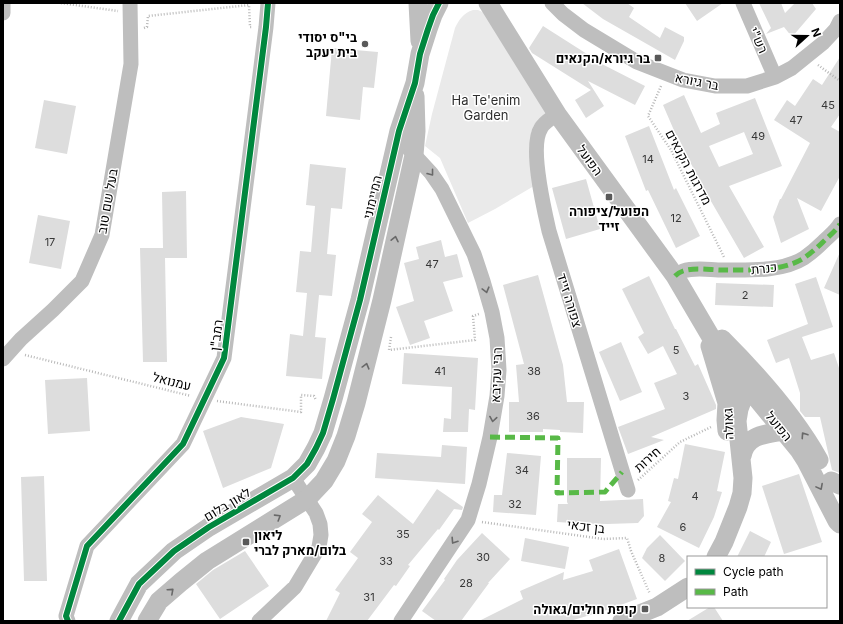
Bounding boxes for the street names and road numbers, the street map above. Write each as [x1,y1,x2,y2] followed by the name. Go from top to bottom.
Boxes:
[746,25,772,55] street label: רש"י
[674,69,720,93] street label: בר גיורא
[662,127,716,207] street label: מדרגות הקנאים
[574,142,606,178] street label: הפועל
[93,167,121,235] street label: בעל שם טוב
[359,174,385,220] street label: המיימוני
[750,259,778,277] street label: כנרת
[554,271,586,329] street label: צפורה זייד
[206,319,226,351] street label: רמב"ן
[487,347,505,403] street label: רבי עקיבא
[151,368,193,394] street label: עמנואל
[719,408,737,440] street label: גאולה
[762,408,796,444] street label: הפועל
[630,443,664,475] street label: חירות
[201,484,254,524] street label: לאון בלום
[566,516,606,536] street label: בן זכאי

